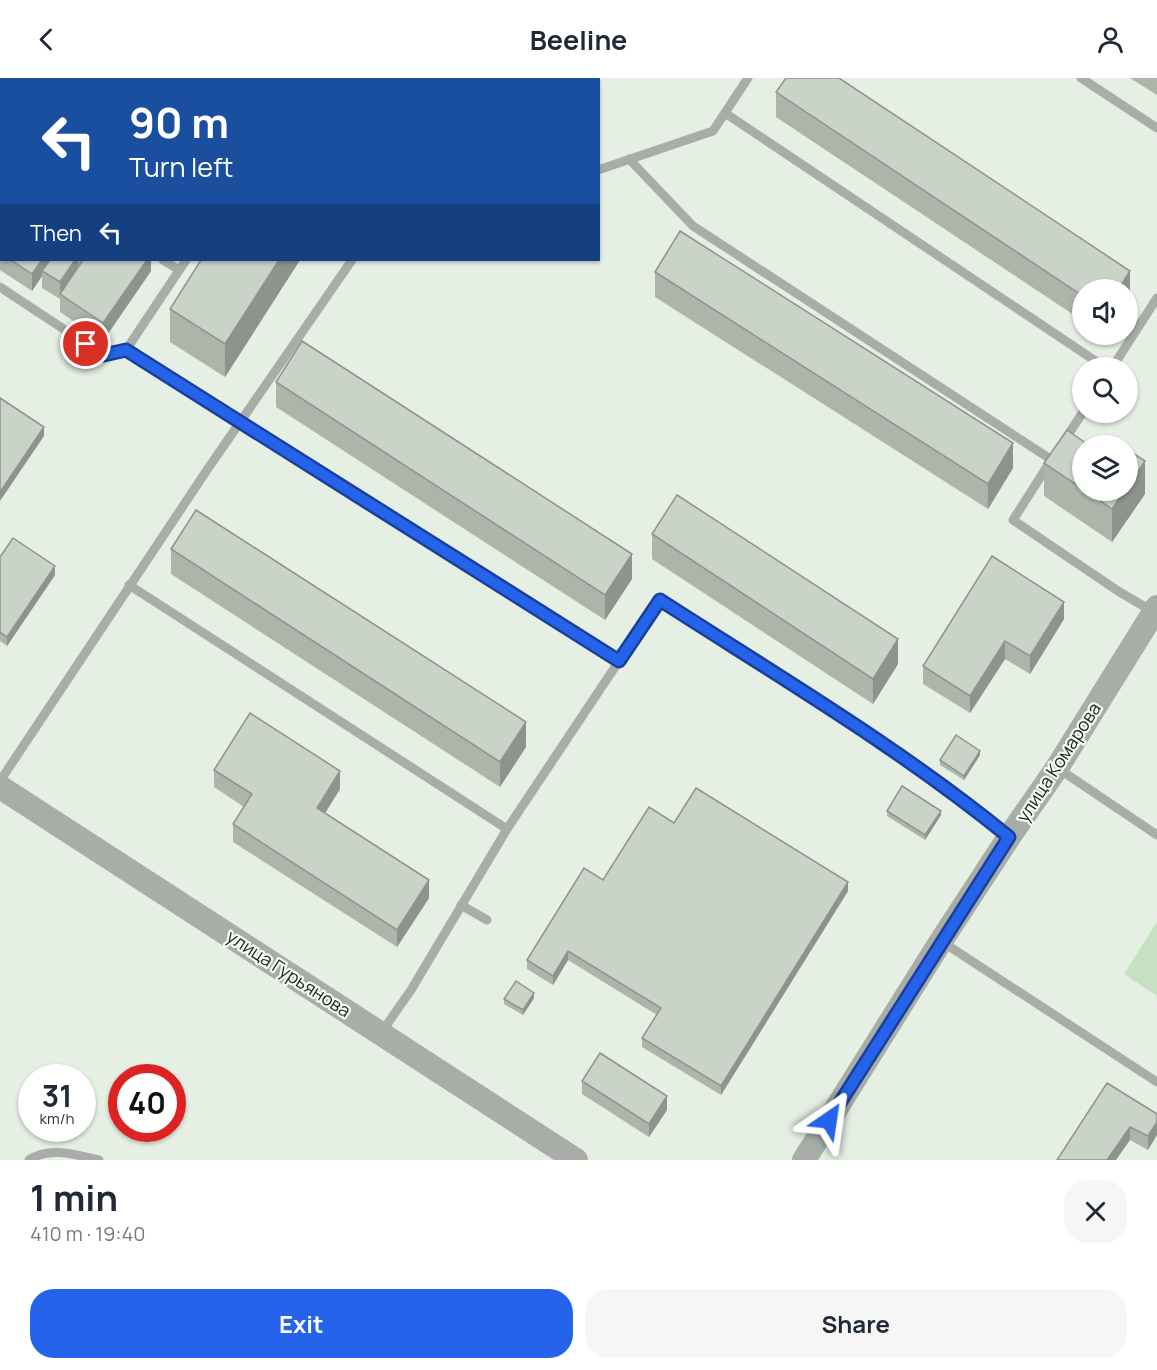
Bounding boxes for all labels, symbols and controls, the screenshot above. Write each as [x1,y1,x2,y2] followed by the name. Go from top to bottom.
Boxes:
[530,21,627,58] text: Beeline
[30,23,63,56] icon: back
[1094,23,1127,56] icon: person
[129,93,229,151] text: 90 m
[30,102,108,180] icon: left
[129,148,233,185] text: Turn left
[94,216,127,249] icon: left
[30,218,82,248] text: Then
[1072,279,1138,501] map controls
[1072,279,1138,345] button: sound
[60,318,111,369] pin
[69,327,102,360] icon: arrive
[1072,357,1138,423] button: search
[1072,435,1138,501] button: layers
[1010,697,1106,827] street label: улица Комарова
[222,924,356,1022] street label: улица Гурьянова
[108,1064,186,1142] speed limit sign: 40
[42,1075,72,1116] text: 31
[797,1088,861,1152] position arrow
[40,1108,74,1129] text: km/h
[30,1173,118,1222] text: 1 min
[1064,1180,1127,1243] button: close
[30,1220,145,1247] text: 410 m · 19:40
[30,1289,573,1358] button: Exit
[585,1289,1127,1358] button: Share

